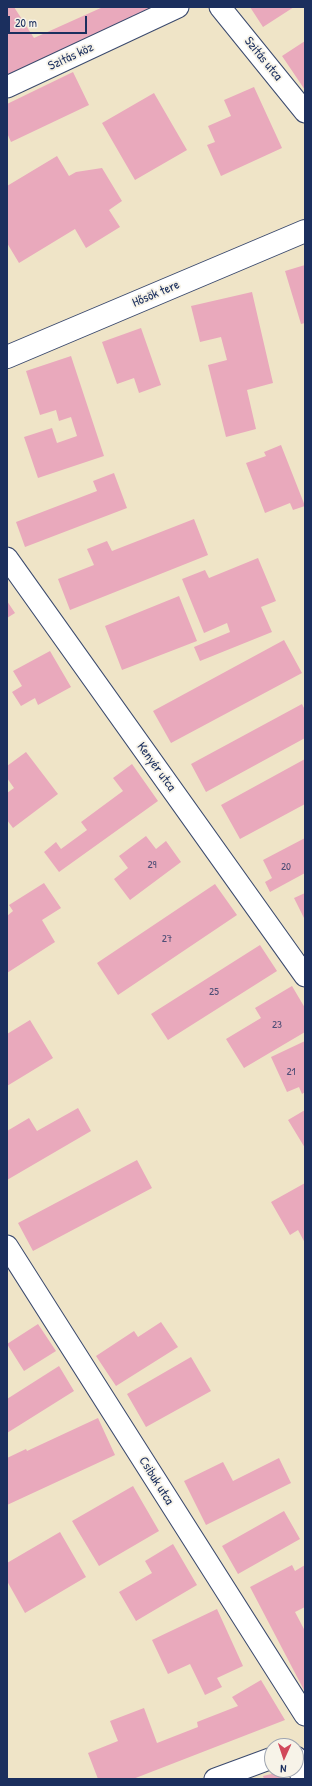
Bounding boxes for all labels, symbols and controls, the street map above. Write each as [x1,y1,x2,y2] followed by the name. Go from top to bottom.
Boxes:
[10,8,89,34] scale bar
[15,14,37,31] text: 20 m
[241,34,285,84] street label: Szitás utca
[46,40,96,74] street label: Szitás köz
[130,277,182,311] street label: Hősök tere
[133,740,179,794] street label: Kenyér utca
[147,858,157,872] house number: 29
[281,860,291,874] house number: 20
[162,932,172,946] house number: 27
[209,985,219,999] house number: 25
[272,1018,282,1032] house number: 23
[286,1065,296,1079] house number: 21
[135,1454,177,1508] street label: Csibuk utca
[264,1738,304,1778] north arrow
[280,1762,287,1776] text: N

